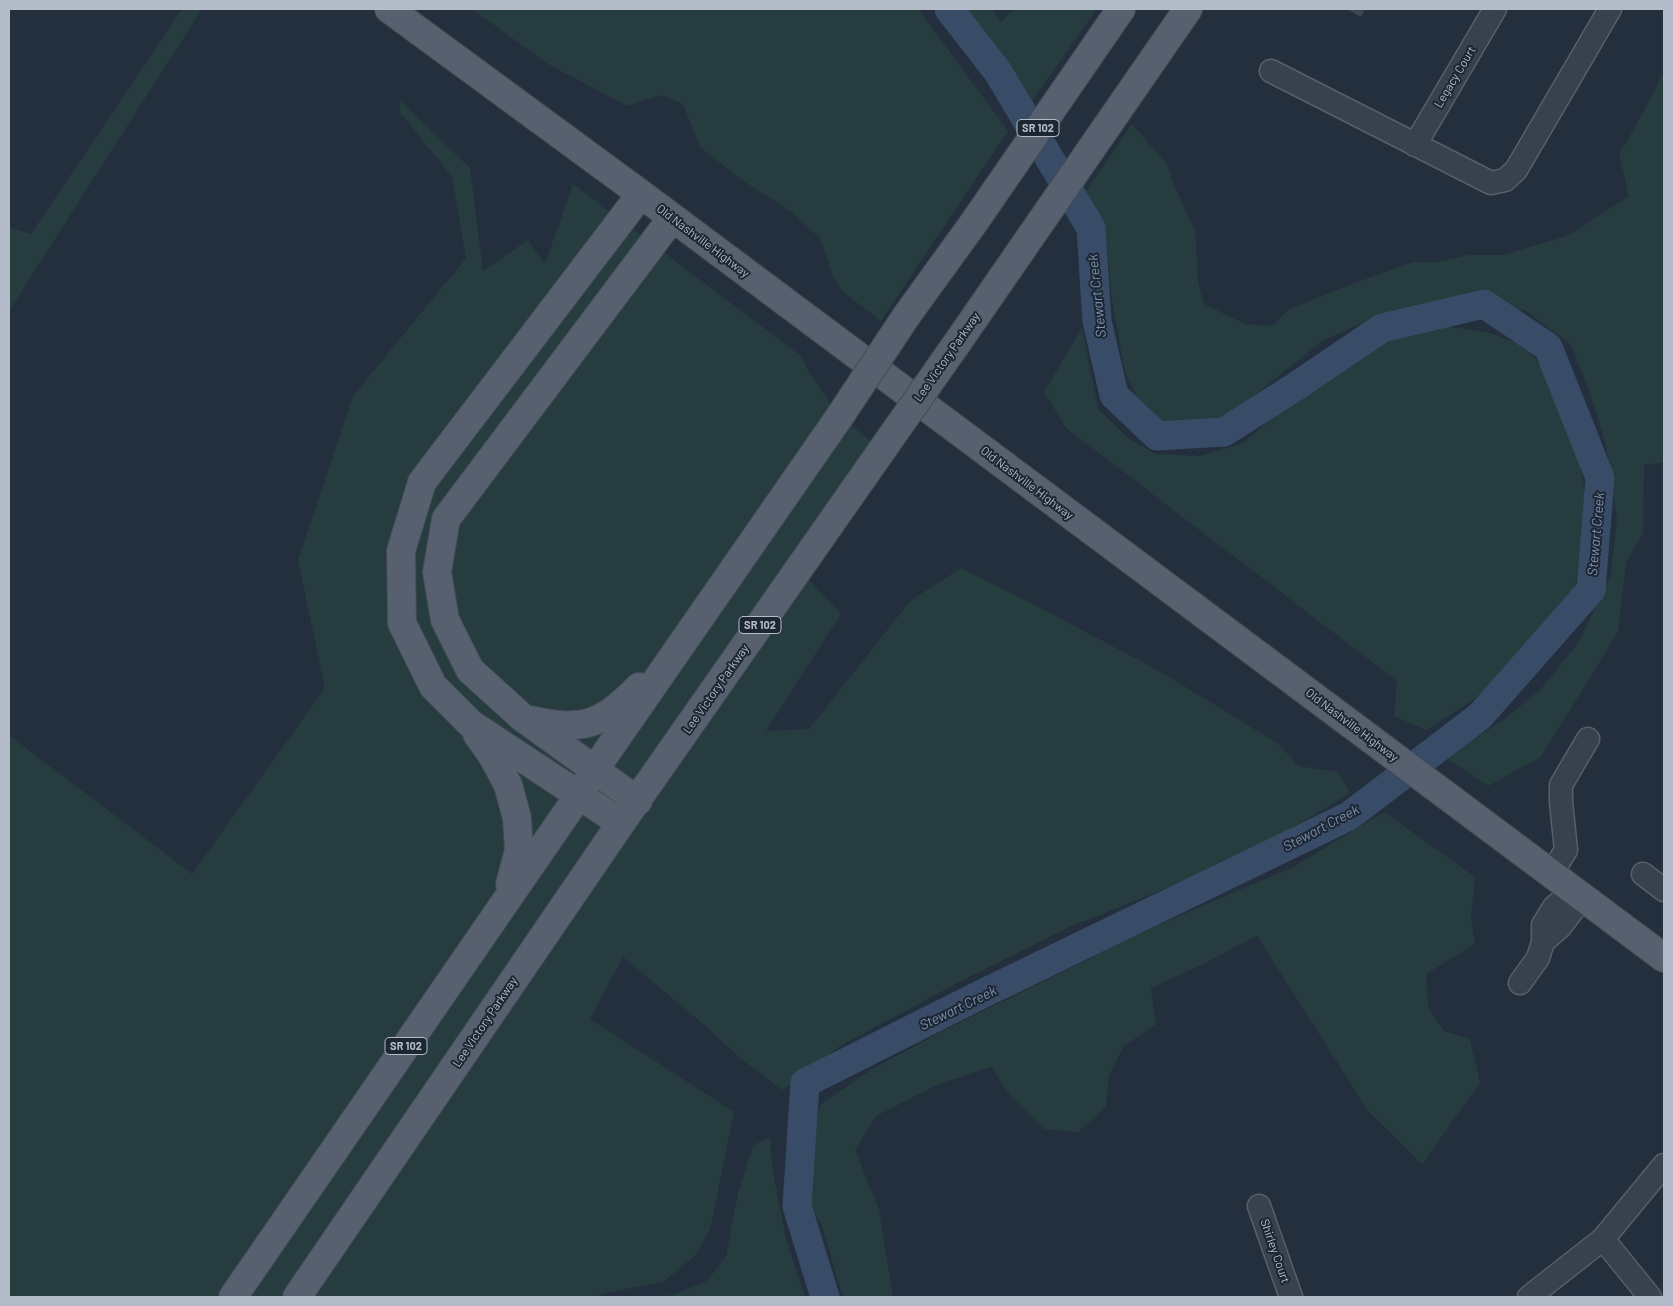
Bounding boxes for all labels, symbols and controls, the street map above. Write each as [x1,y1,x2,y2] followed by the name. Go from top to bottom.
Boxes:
[1431,44,1479,110] street label: Legacy Court
[1017,120,1059,136] road number: SR 102
[654,201,752,281] street label: Old Nashville Highway
[1084,253,1110,339] water label: Stewart Creek
[911,310,983,404] street label: Lee Victory Parkway
[978,443,1076,523] street label: Old Nashville Highway
[1584,492,1608,576] water label: Stewart Creek
[739,616,781,634] road number: SR 102
[680,642,752,736] street label: Lee Victory Parkway
[1303,685,1401,765] street label: Old Nashville Highway
[1280,801,1362,855] water label: Stewart Creek
[450,974,520,1070] street label: Lee Victory Parkway
[917,982,999,1034] water label: Stewart Creek
[385,1038,427,1054] road number: SR 102
[1257,1217,1293,1285] street label: Shirley Court

